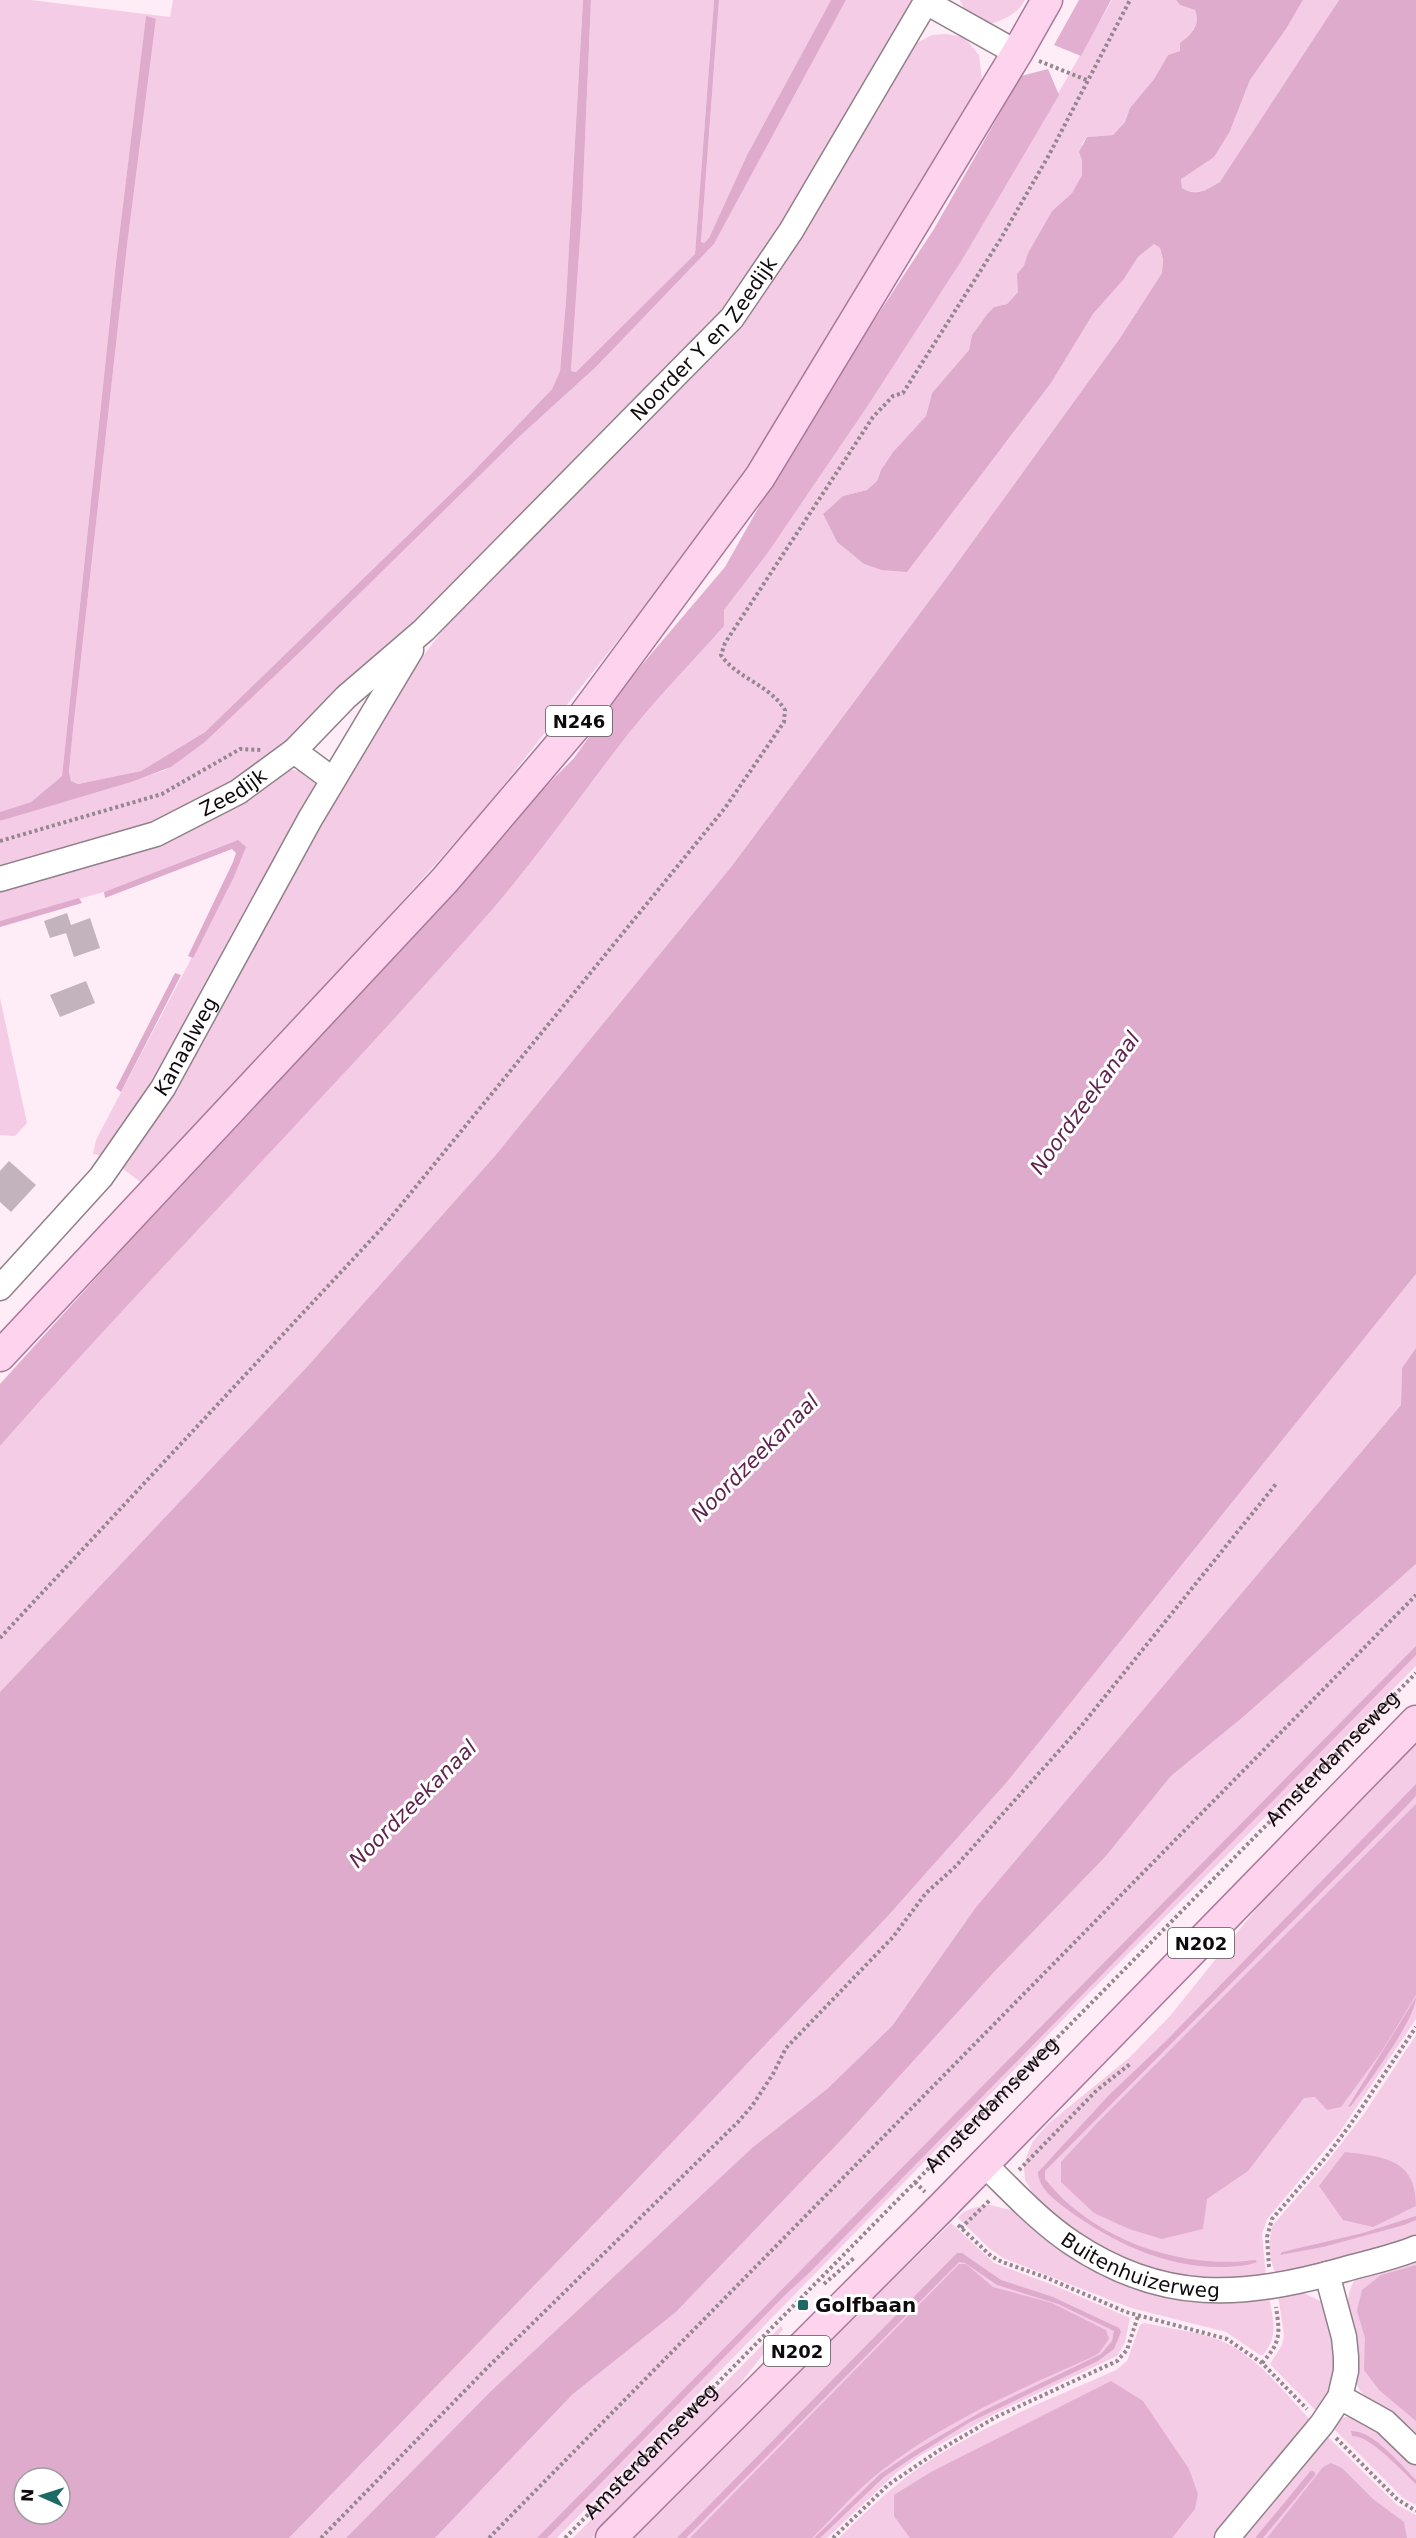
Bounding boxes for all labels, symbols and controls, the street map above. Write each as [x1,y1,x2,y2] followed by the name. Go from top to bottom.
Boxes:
[626,252,782,426] street label: Noorder Y en Zeedijk
[546,706,612,736] road number: N246
[196,763,272,822] street label: Zeedijk
[149,993,222,1101] street label: Kanaalweg
[1025,1027,1145,1179] water label: Noordzeekanaal
[686,1389,824,1527] water label: Noordzeekanaal
[1260,1686,1404,1831] street label: Amsterdamseweg
[344,1735,482,1873] water label: Noordzeekanaal
[1168,1928,1234,1958] road number: N202
[920,2032,1063,2177] street label: Amsterdamseweg
[1057,2227,1220,2302] street label: Buitenhuizerweg
[815,2293,916,2317] place label: Golfbaan
[796,2298,810,2312] marker: Golfbaan
[764,2336,830,2366] road number: N202
[579,2378,722,2524] street label: Amsterdamseweg
[12,2466,72,2526] north arrow
[18,2488,37,2502] text: N

